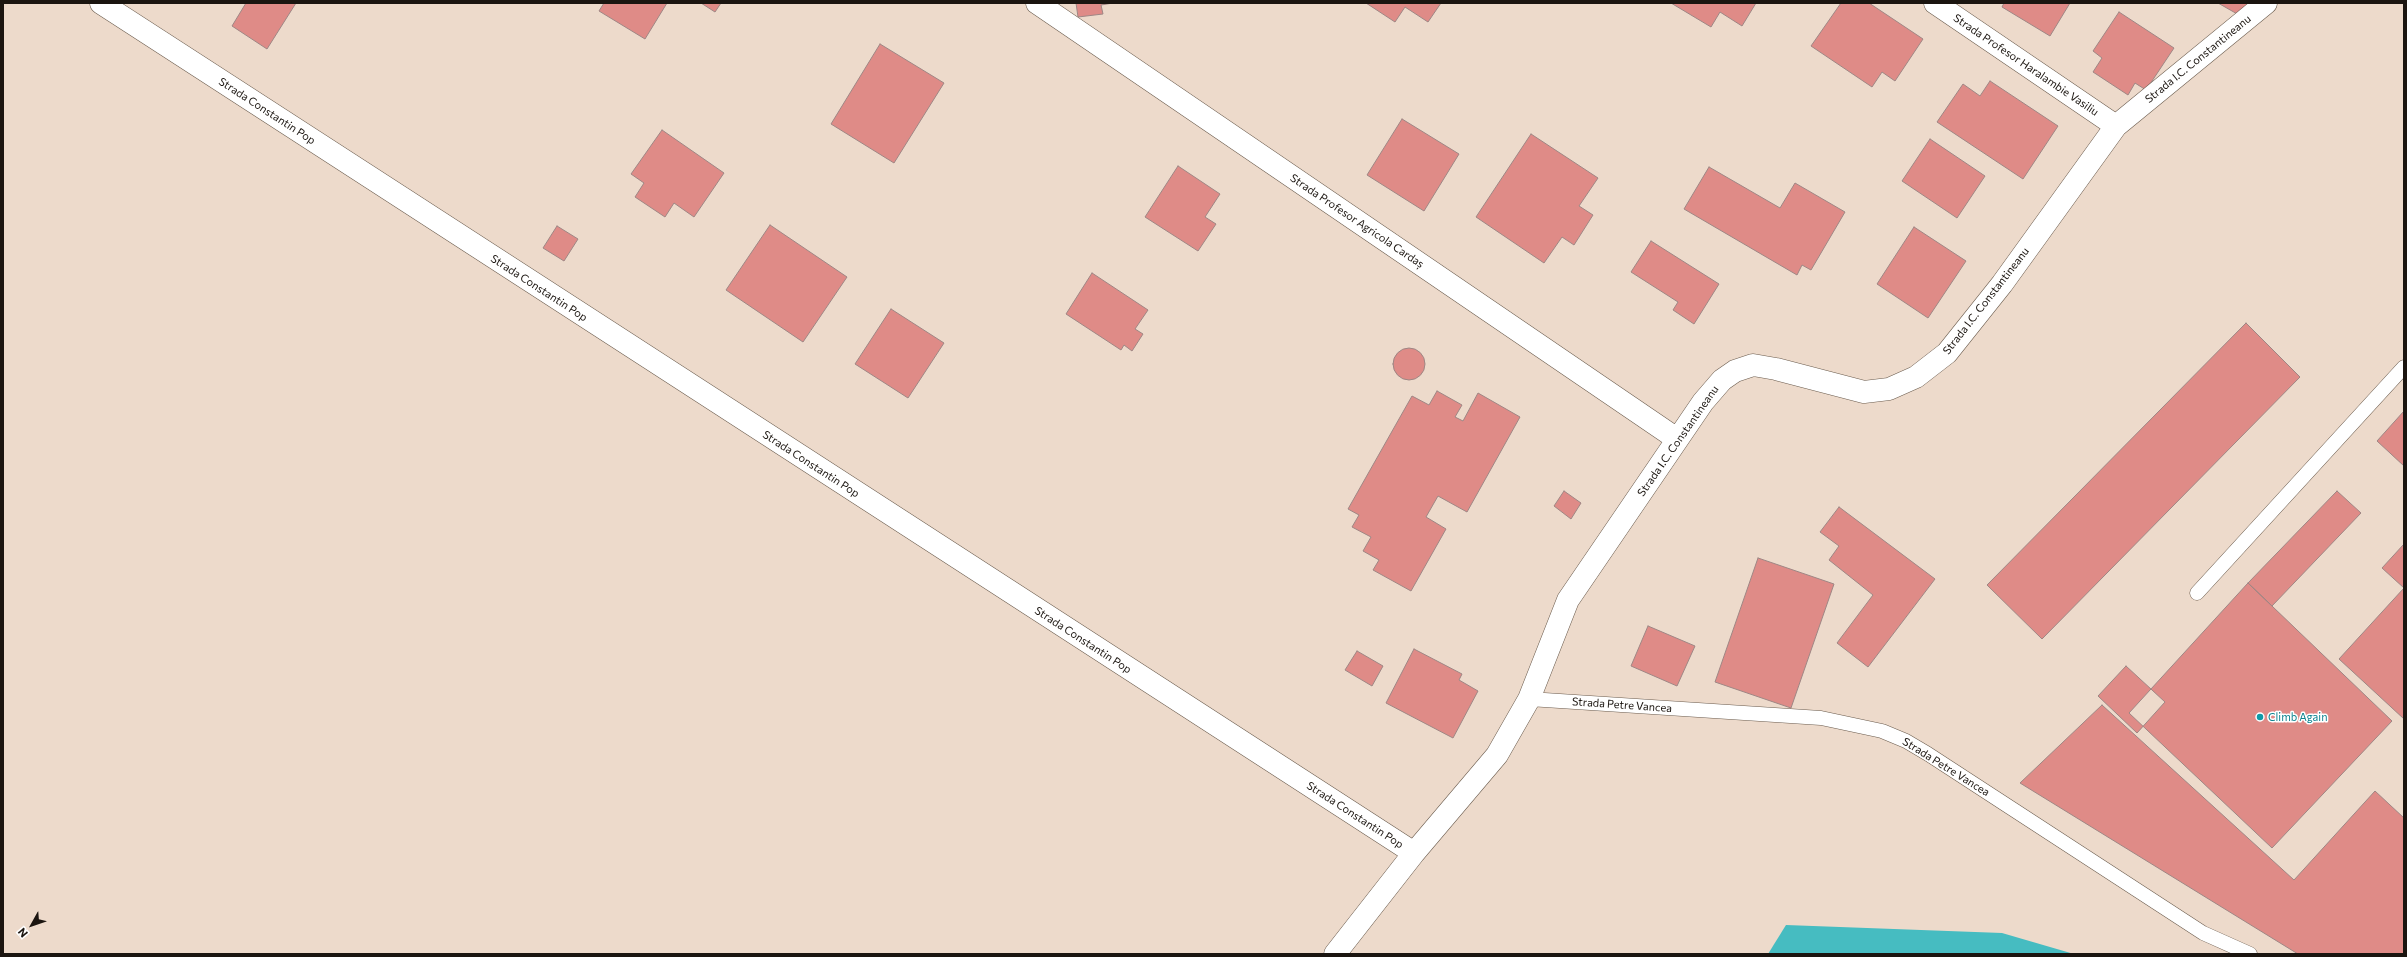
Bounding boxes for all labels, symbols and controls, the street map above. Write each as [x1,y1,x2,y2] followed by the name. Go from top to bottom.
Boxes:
[1951,11,2101,119] street label: Strada Profesor Haralambie Vasiliu
[2142,12,2254,106] street label: Strada I.C. Constantineanu
[216,75,318,147] street label: Strada Constantin Pop
[1288,171,1426,271] street label: Strada Profesor Agricola Cardaș
[1940,245,2032,357] street label: Strada I.C. Constantineanu
[488,252,590,324] street label: Strada Constantin Pop
[1635,383,1721,499] street label: Strada I.C. Constantineanu
[760,428,862,500] street label: Strada Constantin Pop
[1032,604,1134,676] street label: Strada Constantin Pop
[1572,695,1672,715] street label: Strada Petre Vancea
[2268,710,2327,724] place label: Climb Again
[2255,712,2265,722] marker: Climb Again
[1900,735,1992,799] street label: Strada Petre Vancea
[1304,779,1406,851] street label: Strada Constantin Pop
[12,905,52,945] north arrow
[15,926,30,940] text: N

